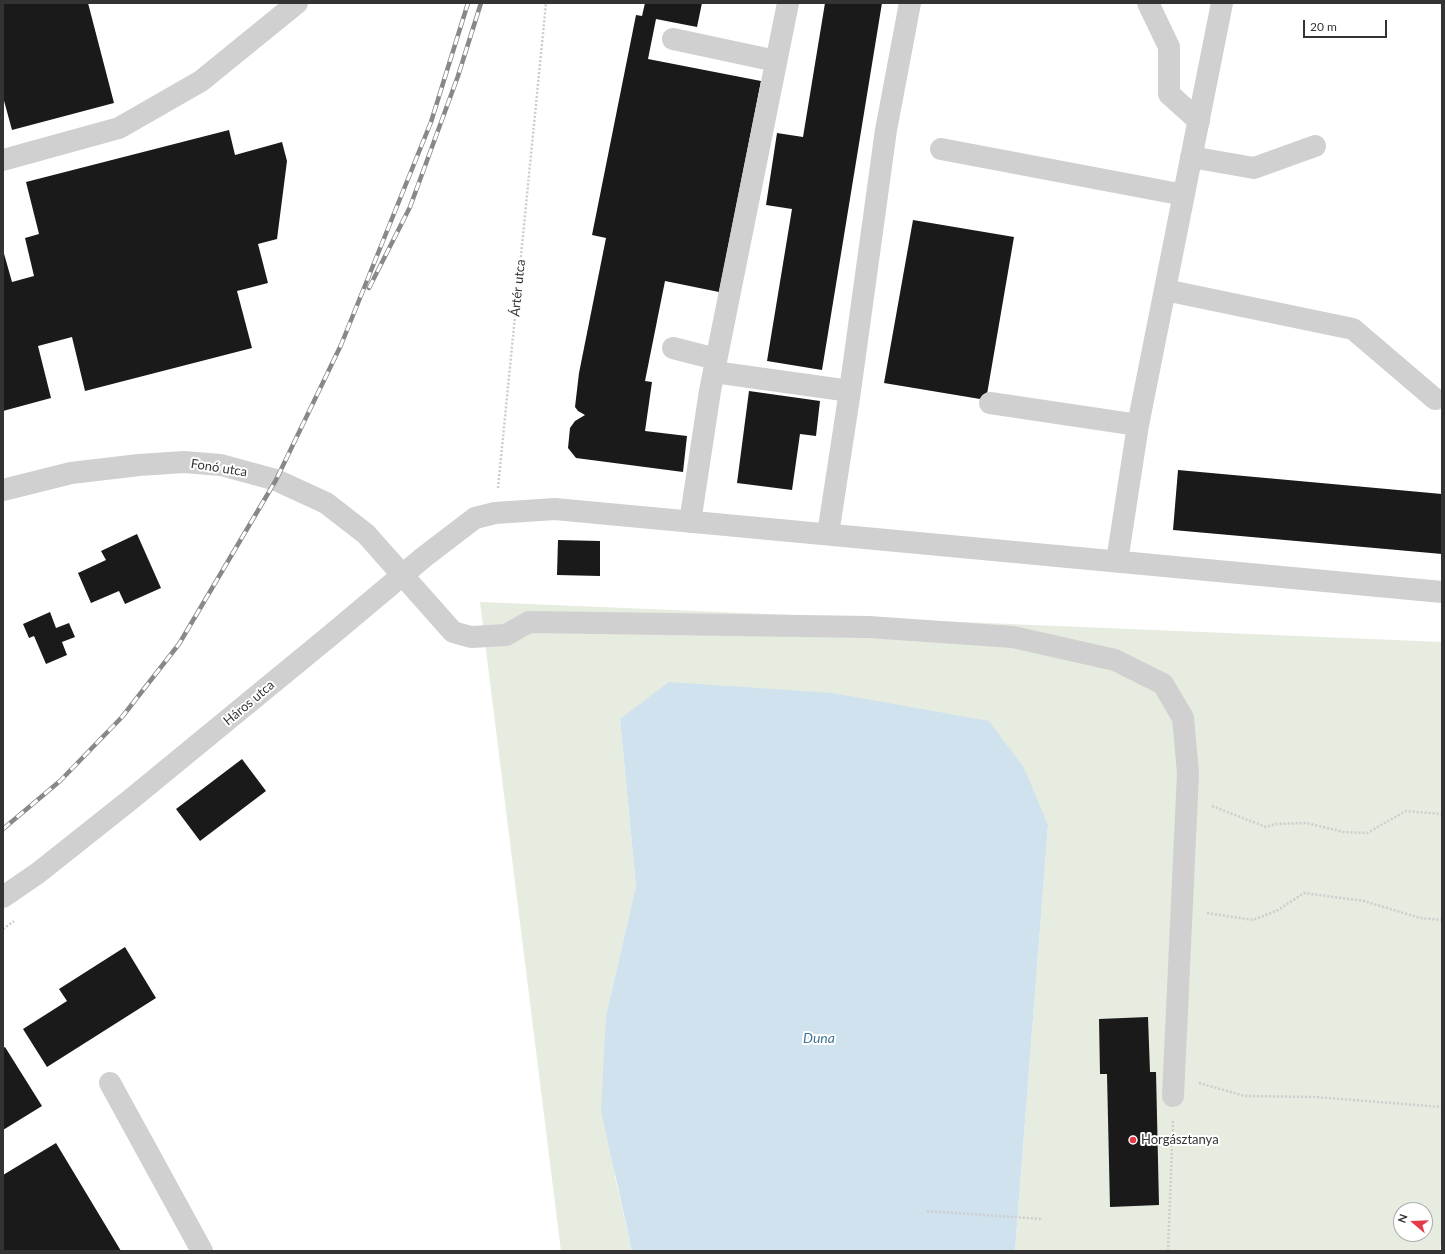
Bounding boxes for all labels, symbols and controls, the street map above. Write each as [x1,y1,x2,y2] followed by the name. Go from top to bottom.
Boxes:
[1305,12,1389,38] scale bar
[1310,19,1337,34] text: 20 m
[507,259,529,317] street label: Ártér utca
[190,456,248,480] street label: Fonó utca
[220,677,278,729] street label: Háros utca
[803,1030,835,1046] water label: Duna
[1141,1132,1219,1148] place label: Horgásztanya
[1128,1135,1138,1145] marker: Horgásztanya
[1393,1202,1433,1242] north arrow
[1395,1212,1410,1224] text: N

